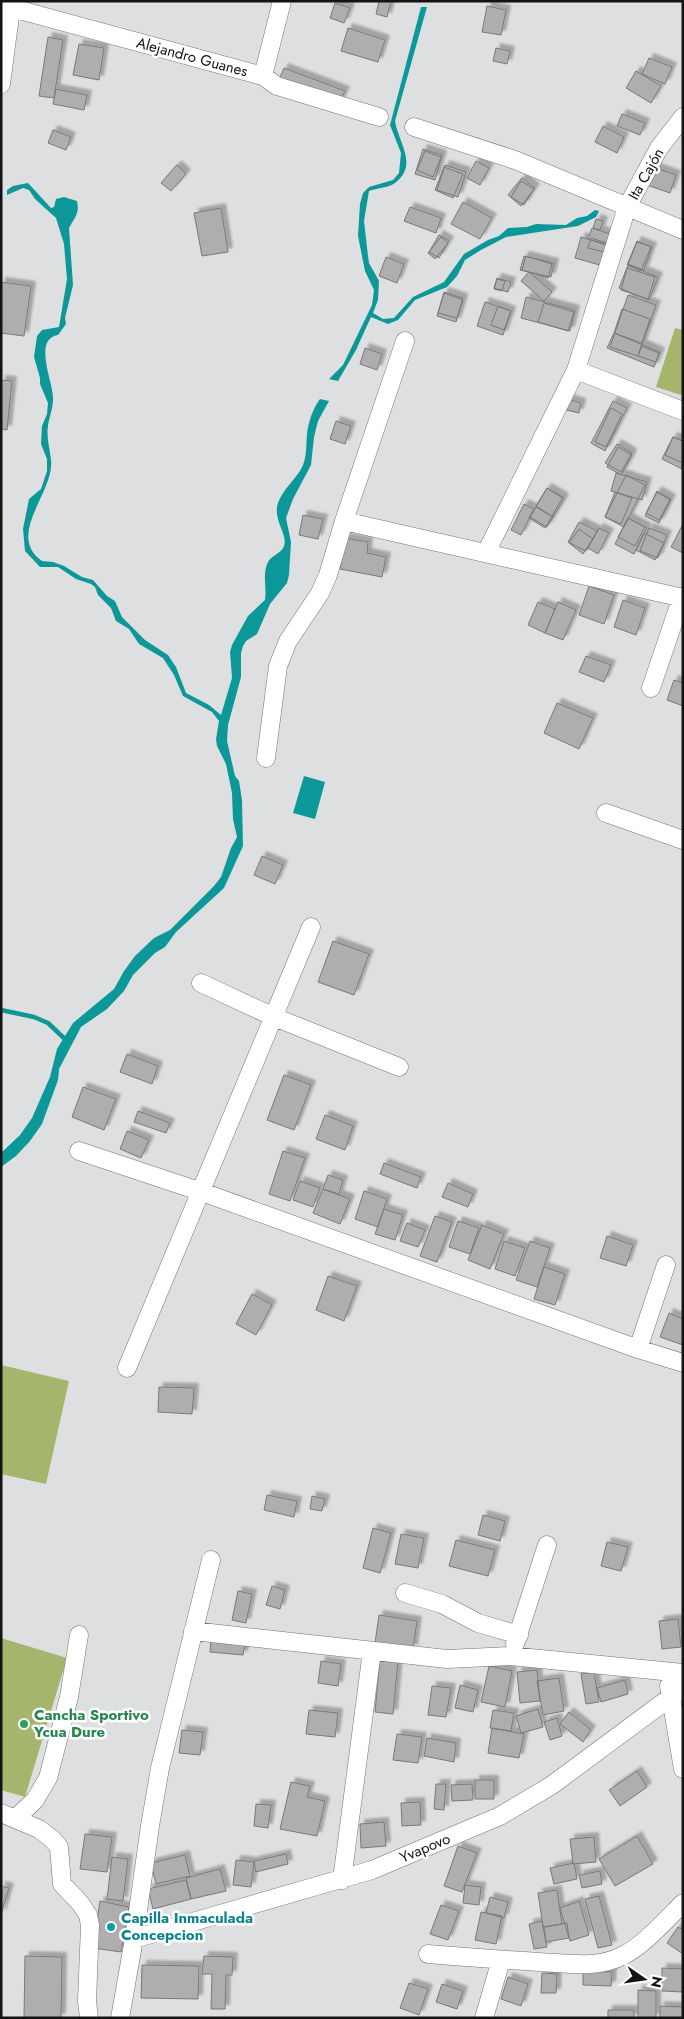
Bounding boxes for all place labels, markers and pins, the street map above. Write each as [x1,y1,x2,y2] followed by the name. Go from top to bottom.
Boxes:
[33,1704,149,1743] place label: Cancha Sportivo Ycua Dure
[18,1718,30,1730] marker: Cancha Sportivo Ycua Dure
[121,1907,253,1946] place label: Capilla Inmaculada Concepcion
[105,1921,117,1933] marker: Capilla Inmaculada Concepcion

